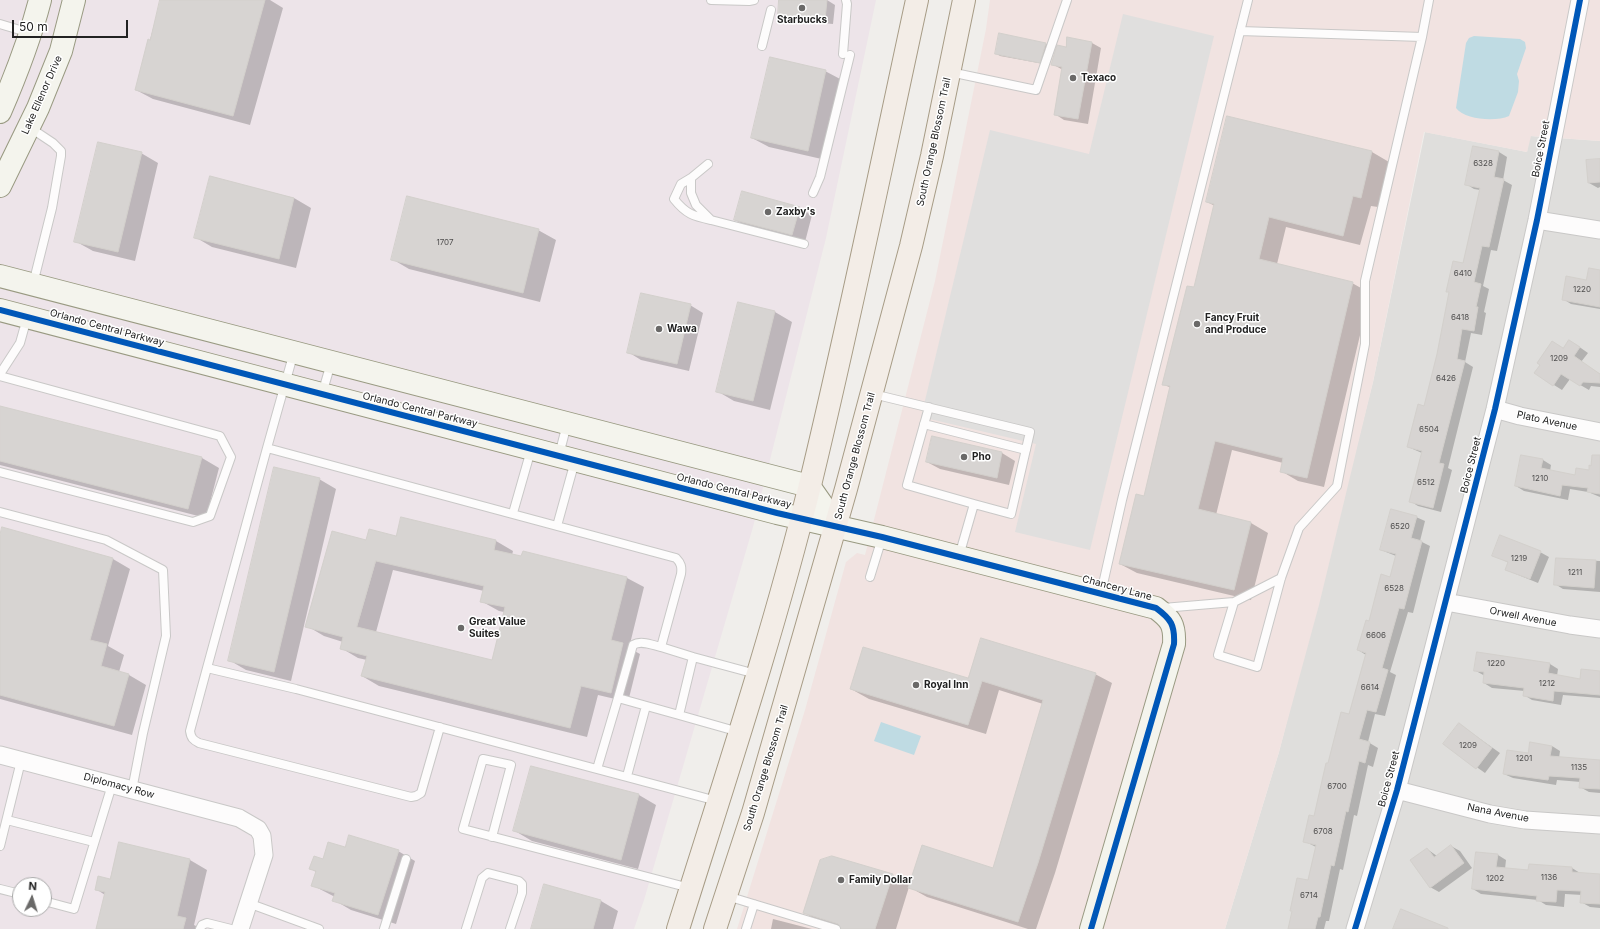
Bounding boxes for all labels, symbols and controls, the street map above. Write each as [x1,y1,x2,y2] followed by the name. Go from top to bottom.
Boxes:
[797,3,807,13] marker: Starbucks
[14,12,130,38] scale bar
[777,14,827,26] place label: Starbucks
[19,19,48,34] text: 50 m
[19,54,65,136] street label: Lake Ellenor Drive
[1081,72,1116,84] place label: Texaco
[1068,73,1078,83] marker: Texaco
[914,77,954,207] street label: South Orange Blossom Trail
[1530,120,1552,178] street label: Boice Street
[1473,159,1493,169] house number: 6328
[776,206,815,218] place label: Zaxby's
[763,207,773,217] marker: Zaxby's
[436,238,454,248] house number: 1707
[1454,269,1472,279] house number: 6410
[1573,285,1591,295] house number: 1220
[48,307,166,349] street label: Orlando Central Parkway
[1205,312,1267,336] place label: Fancy Fruit and Produce
[1451,313,1469,323] house number: 6418
[1192,319,1202,329] marker: Fancy Fruit and Produce
[667,323,697,335] place label: Wawa
[654,324,664,334] marker: Wawa
[1550,354,1568,364] house number: 1209
[1436,374,1456,384] house number: 6426
[361,390,479,430] street label: Orlando Central Parkway
[832,391,878,521] street label: South Orange Blossom Trail
[1516,409,1578,433] street label: Plato Avenue
[1419,425,1439,435] house number: 6504
[1458,436,1484,494] street label: Boice Street
[972,451,991,463] place label: Pho
[959,452,969,462] marker: Pho
[675,471,793,511] street label: Orlando Central Parkway
[1532,474,1548,484] house number: 1210
[1417,478,1435,488] house number: 6512
[1390,522,1410,532] house number: 6520
[1511,554,1527,564] house number: 1219
[1568,568,1582,578] house number: 1211
[1081,573,1153,603] street label: Chancery Lane
[1384,584,1404,594] house number: 6528
[1488,605,1558,629] street label: Orwell Avenue
[469,616,526,640] place label: Great Value Suites
[456,623,466,633] marker: Great Value Suites
[1366,631,1386,641] house number: 6606
[1487,659,1505,669] house number: 1220
[924,679,968,691] place label: Royal Inn
[1539,679,1555,689] house number: 1212
[911,680,921,690] marker: Royal Inn
[1361,683,1379,693] house number: 6614
[741,703,791,833] street label: South Orange Blossom Trail
[1459,741,1477,751] house number: 1209
[1376,750,1402,808] street label: Boice Street
[1516,754,1532,764] house number: 1201
[1571,763,1587,773] house number: 1135
[82,771,156,801] street label: Diplomacy Row
[1327,782,1347,792] house number: 6700
[1466,801,1530,825] street label: Nana Avenue
[1313,827,1333,837] house number: 6708
[1541,873,1557,883] house number: 1136
[849,874,912,886] place label: Family Dollar
[1486,874,1504,884] house number: 1202
[836,875,846,885] marker: Family Dollar
[12,877,52,917] north arrow
[28,879,37,893] text: N
[1300,891,1318,901] house number: 6714

